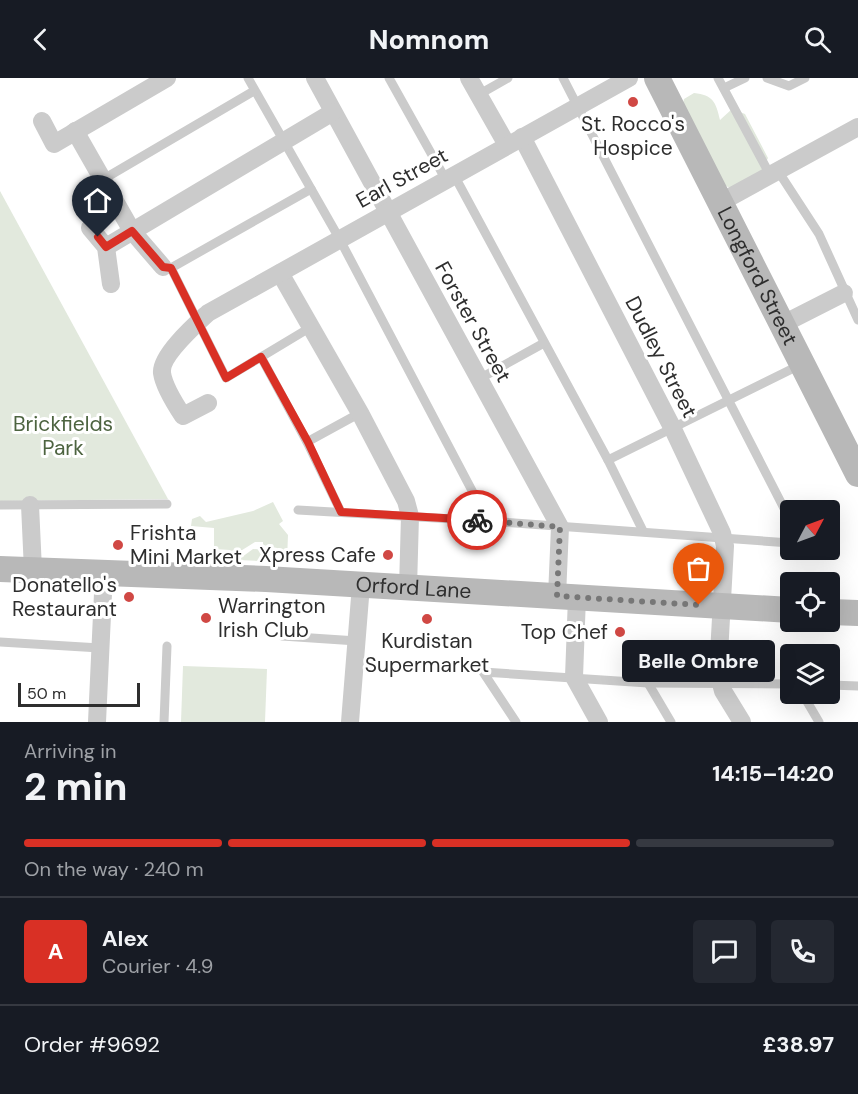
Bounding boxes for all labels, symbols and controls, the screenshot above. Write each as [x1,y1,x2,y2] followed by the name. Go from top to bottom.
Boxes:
[369,22,489,57] text: Nomnom
[24,23,57,56] icon: back
[801,23,834,56] icon: search
[626,95,640,109] marker: St. Rocco's Hospice
[581,110,685,162] place label: St. Rocco's Hospice
[351,141,453,215] street label: Earl Street
[72,175,123,237] pin
[81,184,114,217] icon: home
[711,202,804,350] street label: Longford Street
[428,257,518,387] street label: Forster Street
[618,292,704,422] street label: Dudley Street
[13,410,113,462] park label: Brickfields Park
[447,490,507,550] courier
[780,500,840,560] north arrow
[780,500,840,704] map controls
[461,504,494,537] icon: bike
[130,519,242,571] place label: Frishta Mini Market
[111,538,125,552] marker: Frishta Mini Market
[259,541,376,569] place label: Xpress Cafe
[673,543,724,605] pin
[381,548,395,562] marker: Xpress Cafe
[682,552,715,585] icon: bag
[355,570,472,605] street label: Orford Lane
[12,571,117,623] place label: Donatello's Restaurant
[780,572,840,632] button: locate
[122,590,136,604] marker: Donatello's Restaurant
[218,592,326,644] place label: Warrington Irish Club
[199,611,213,625] marker: Warrington Irish Club
[420,612,434,626] marker: Kurdistan Supermarket
[521,618,608,646] place label: Top Chef
[613,625,627,639] marker: Top Chef
[365,627,489,679] place label: Kurdistan Supermarket
[622,641,776,683] callout: Belle Ombre
[780,644,840,704] button: layers
[638,648,759,674] text: Belle Ombre
[18,680,140,708] scale bar
[27,683,66,704] text: 50 m
[24,738,116,764] text: Arriving in
[712,759,834,788] text: 14:15–14:20
[24,761,128,812] text: 2 min
[24,856,204,882] text: On the way · 240 m
[693,920,756,983] button: chat
[771,920,834,983] button: phone
[102,924,149,953] text: Alex
[48,937,63,966] text: A
[102,953,213,979] text: Courier · 4.9
[24,1030,160,1059] text: Order #9692
[763,1030,834,1059] text: £38.97

